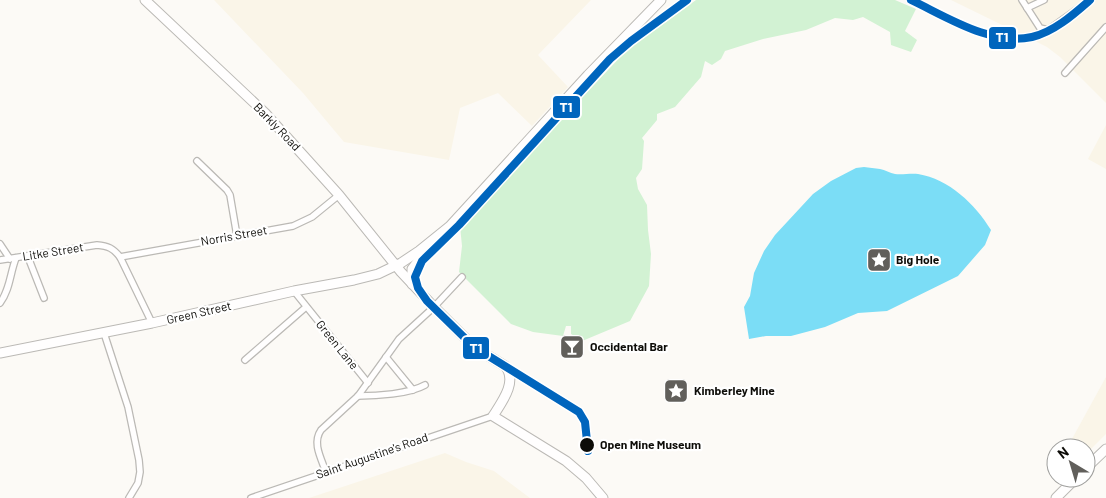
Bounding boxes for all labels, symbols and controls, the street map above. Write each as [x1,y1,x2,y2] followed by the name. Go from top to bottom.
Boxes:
[988,26,1017,50] line badge: T1
[995,28,1009,45] text: T1
[552,95,581,119] line badge: T1
[559,98,573,115] text: T1
[251,99,304,153] street label: Barkly Road
[199,222,268,248] street label: Norris Street
[21,239,84,263] street label: Litke Street
[866,247,892,273] place icon: Big Hole
[896,252,940,266] place label: Big Hole
[165,298,233,326] street label: Green Street
[314,317,362,372] street label: Green Lane
[559,334,585,360] bar icon: Occidental Bar
[462,336,490,360] line badge: T1
[469,339,483,356] text: T1
[590,339,668,353] place label: Occidental Bar
[663,378,689,404] place icon: Kimberley Mine
[694,383,775,397] place label: Kimberley Mine
[314,429,430,481] street label: Saint Augustine's Road
[578,436,596,454] marker: Open Mine Museum
[600,437,701,451] place label: Open Mine Museum
[1046,438,1096,488] north arrow
[1054,443,1072,462] text: N

